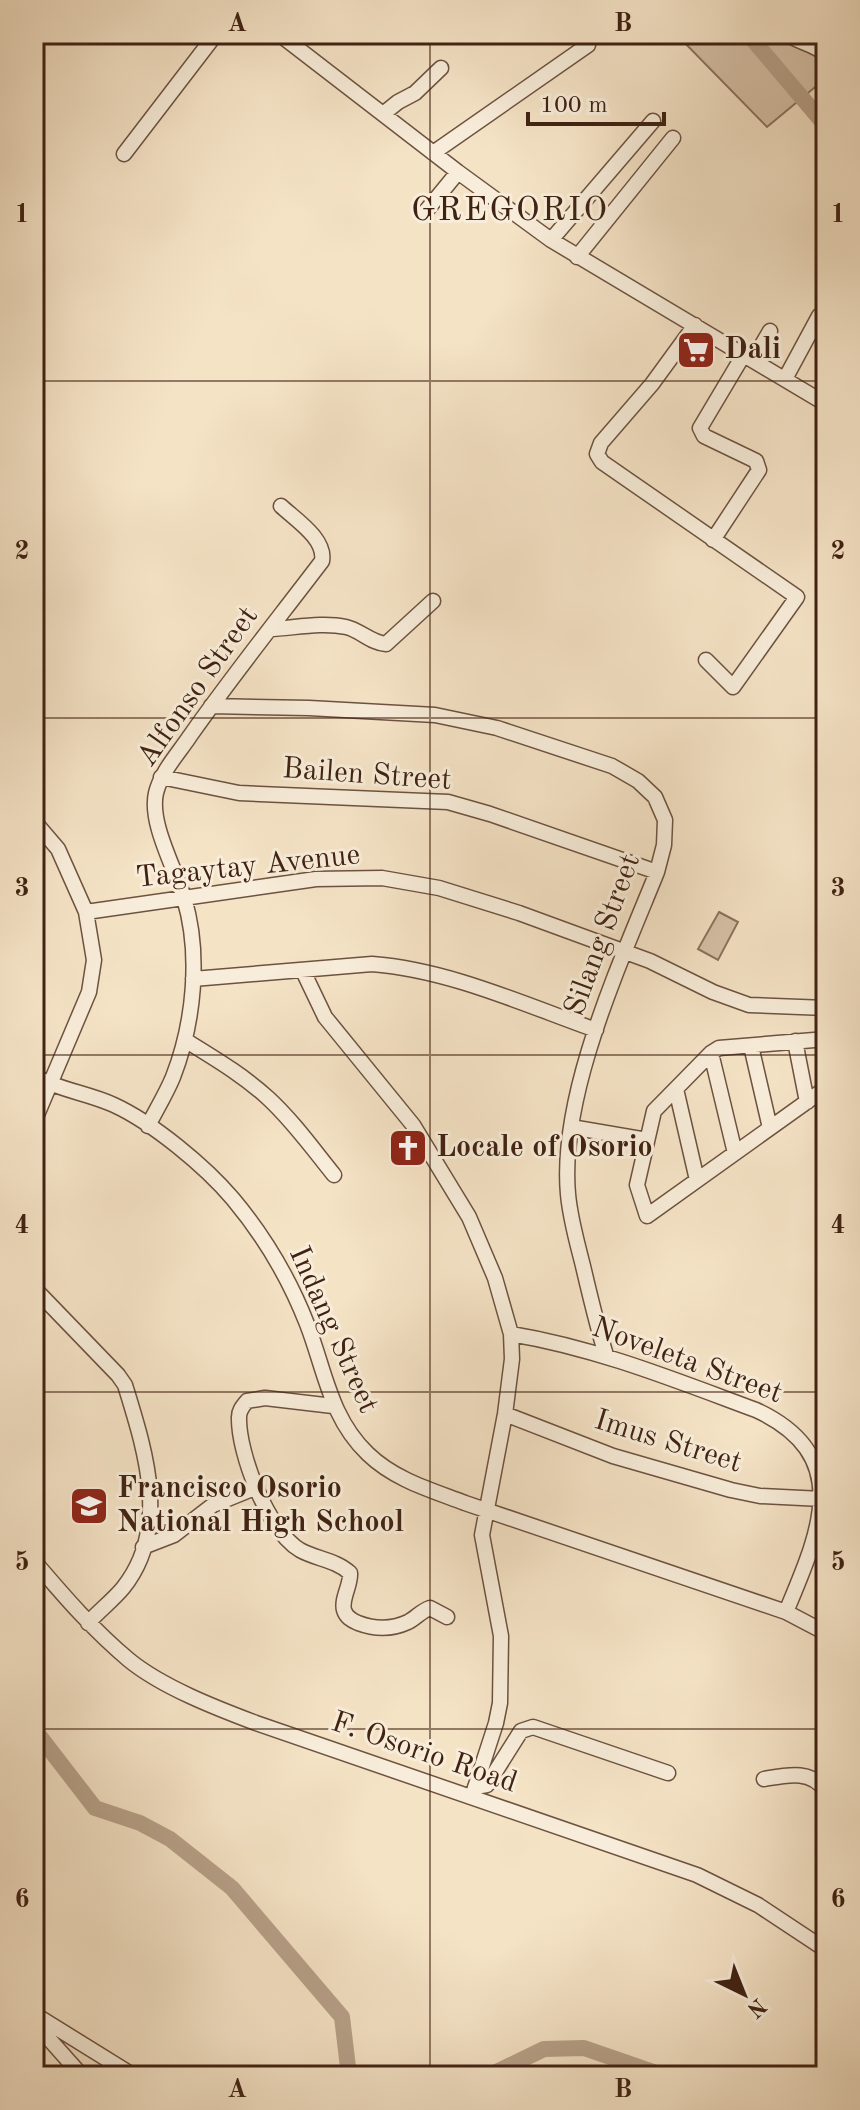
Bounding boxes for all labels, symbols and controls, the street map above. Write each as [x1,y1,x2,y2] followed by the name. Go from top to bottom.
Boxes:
[227,11,247,37] text: A
[614,11,632,37] text: B
[528,76,664,126] scale bar
[540,94,608,118] text: 100 m
[411,194,609,228] district label: GREGORIO
[14,202,30,228] text: 1
[830,202,846,228] text: 1
[675,329,717,371] supermarket icon: Dali
[724,335,781,365] place label: Dali
[14,539,30,565] text: 2
[830,539,846,565] text: 2
[132,601,264,773] street label: Alfonso Street
[281,754,453,796] street label: Bailen Street
[134,840,362,894] street label: Tagaytay Avenue
[560,850,646,1020] street label: Silang Street
[14,876,30,902] text: 3
[830,876,846,902] text: 3
[387,1127,429,1169] church icon: Locale of Osorio
[436,1133,653,1163] place label: Locale of Osorio
[14,1213,30,1239] text: 4
[830,1213,846,1239] text: 4
[283,1242,383,1418] street label: Indang Street
[588,1313,786,1409] street label: Noveleta Street
[591,1405,745,1479] street label: Imus Street
[117,1474,404,1538] place label: Francisco Osorio National High School
[68,1485,110,1527] school or university icon: Francisco Osorio National High School
[14,1550,30,1576] text: 5
[830,1550,846,1576] text: 5
[327,1707,521,1799] street label: F. Osorio Road
[14,1887,30,1913] text: 6
[830,1887,846,1913] text: 6
[704,1954,784,2034] north arrow
[742,1993,770,2021] text: N
[227,2077,247,2103] text: A
[614,2077,632,2103] text: B

